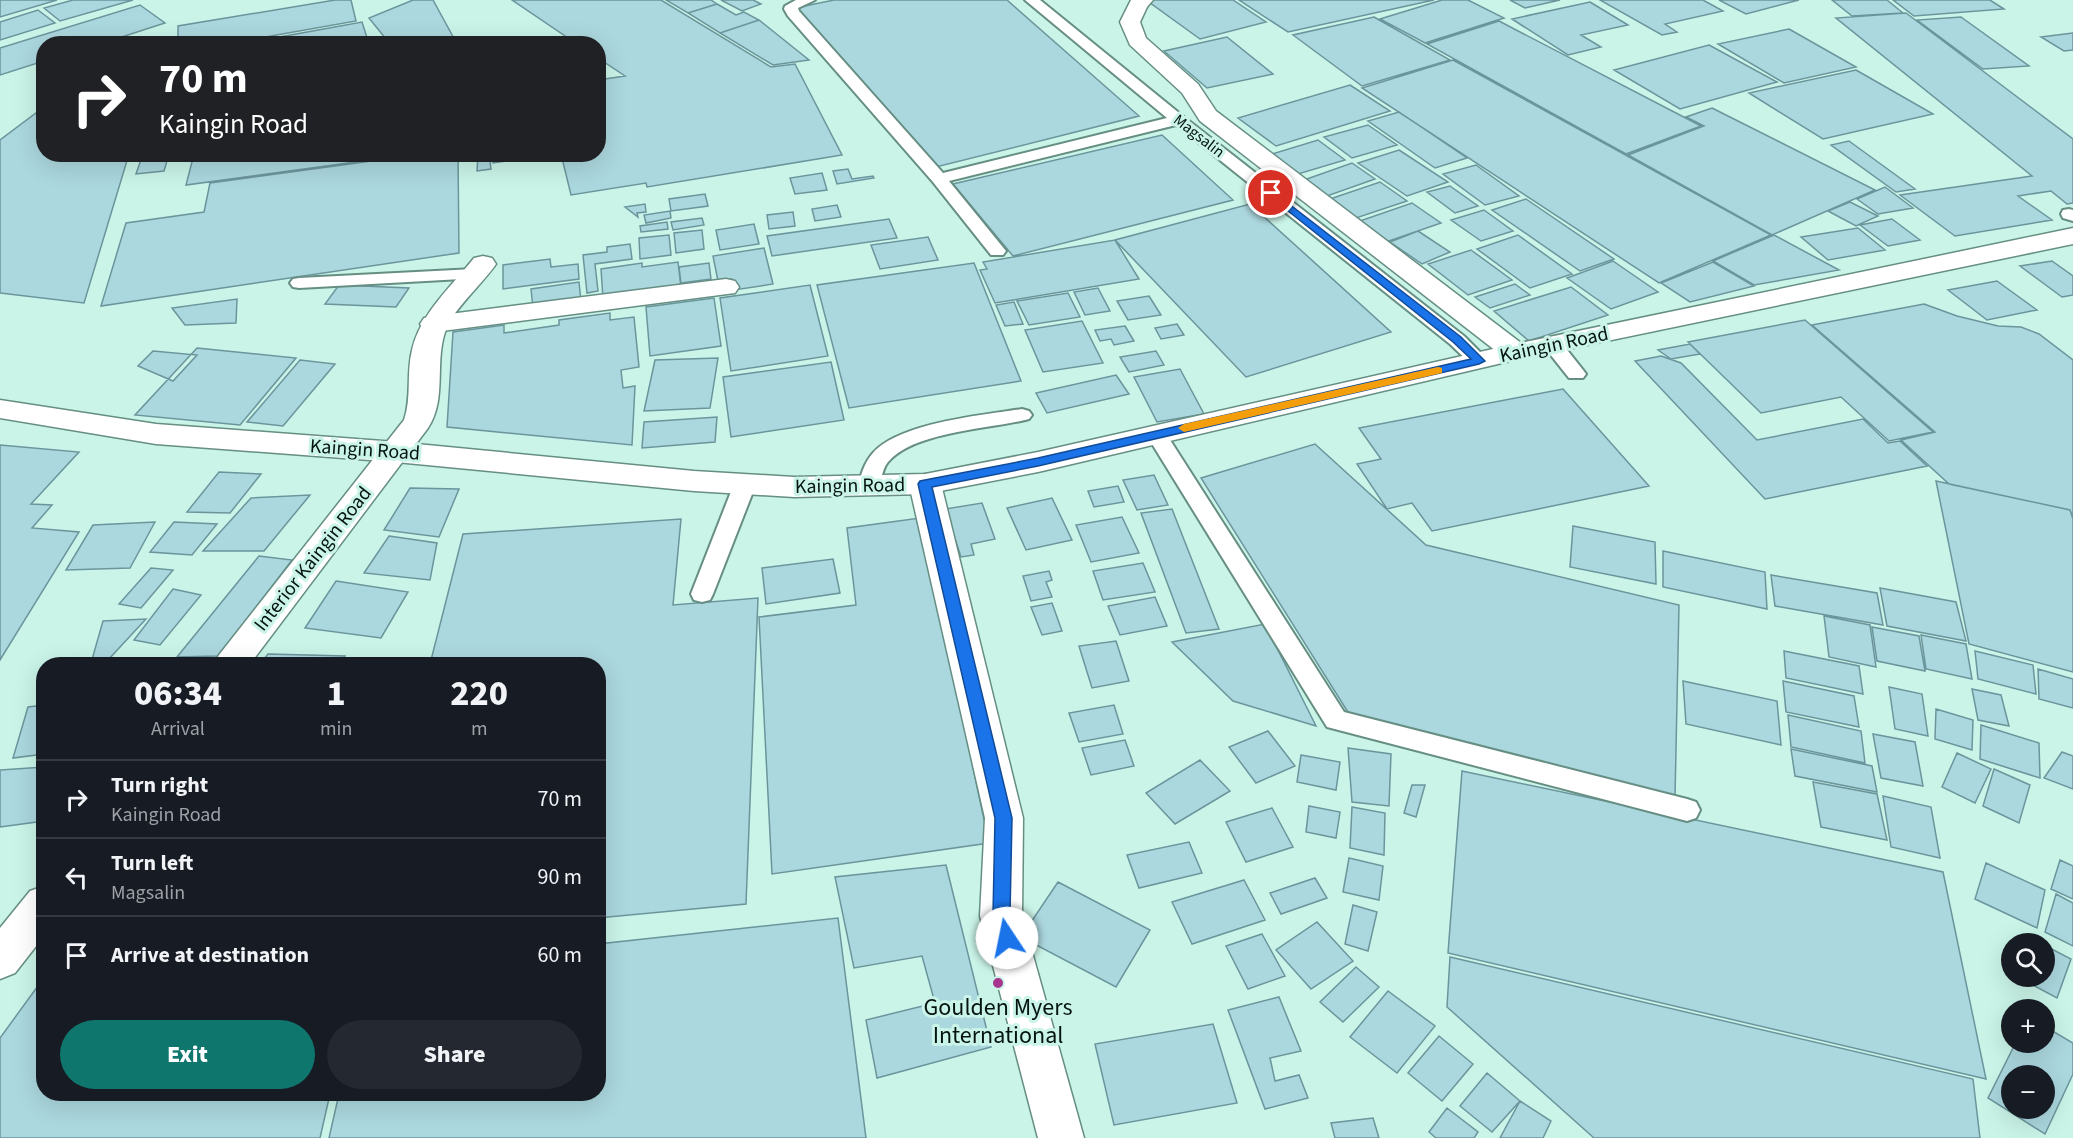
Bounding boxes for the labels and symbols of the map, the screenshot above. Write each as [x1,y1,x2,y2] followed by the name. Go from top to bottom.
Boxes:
[1169,109,1229,163] street label: Magsalin
[1245,167,1296,218] pin
[1497,320,1611,370] street label: Kaingin Road
[309,432,421,468] street label: Kaingin Road
[795,471,905,501] street label: Kaingin Road
[248,481,378,637] street label: Interior Kaingin Road
[975,906,1039,970] position arrow
[991,976,1005,990] marker: Goulden Myers International
[924,990,1072,1053] place label: Goulden Myers International

